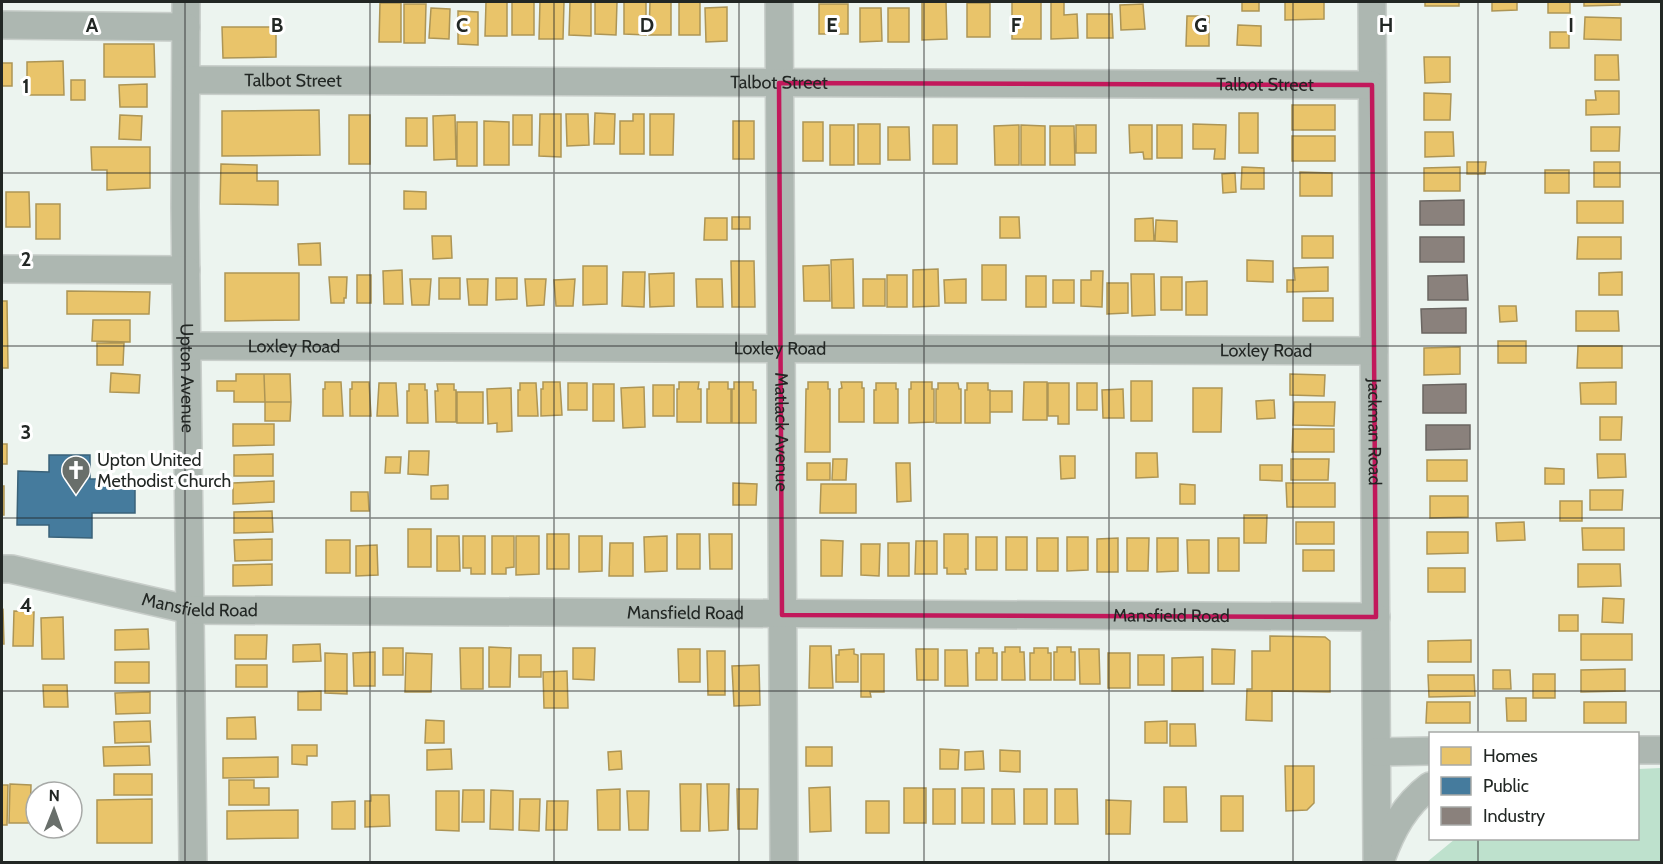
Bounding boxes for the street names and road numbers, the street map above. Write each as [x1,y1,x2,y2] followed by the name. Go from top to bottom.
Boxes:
[244,69,342,92] street label: Talbot Street
[730,71,828,94] street label: Talbot Street
[1216,73,1314,96] street label: Talbot Street
[175,323,199,433] street label: Upton Avenue
[248,335,340,358] street label: Loxley Road
[734,337,826,360] street label: Loxley Road
[1220,339,1312,362] street label: Loxley Road
[770,372,793,492] street label: Matlack Avenue
[1363,377,1386,486] street label: Jackman Road
[140,588,258,621] street label: Mansfield Road
[627,602,744,624] street label: Mansfield Road
[1113,604,1230,627] street label: Mansfield Road

